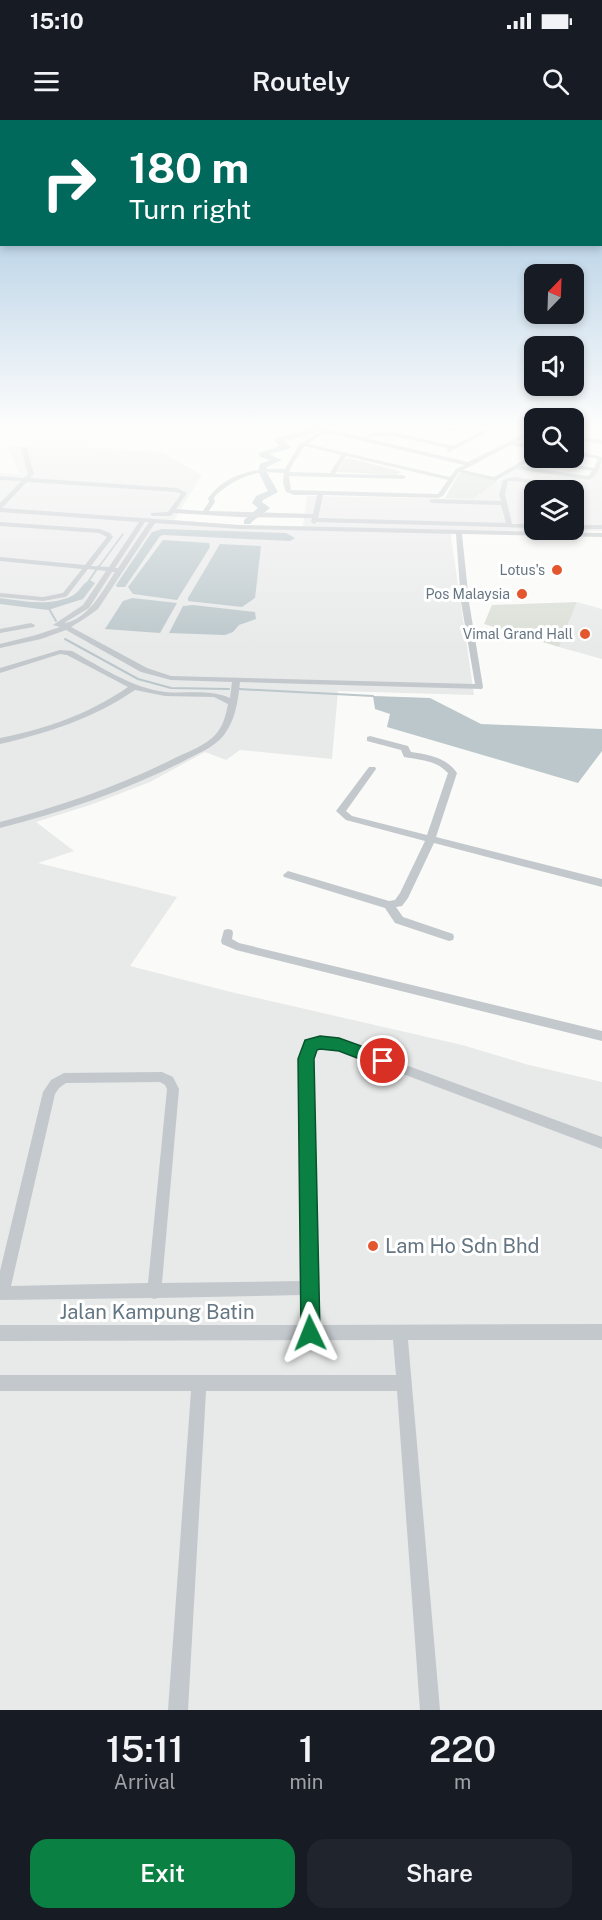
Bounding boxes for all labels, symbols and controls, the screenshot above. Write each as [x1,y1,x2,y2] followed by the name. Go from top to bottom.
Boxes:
[30,8,84,34] text: 15:10
[30,65,63,98] icon: menu
[252,65,350,97] text: Routely
[539,65,572,98] icon: search
[129,143,249,192] text: 180 m
[30,144,108,222] icon: right
[129,193,252,225] text: Turn right
[524,264,584,324] north arrow
[524,264,584,540] map controls
[524,336,584,396] button: sound
[524,408,584,468] button: search
[524,480,584,540] button: layers
[500,562,545,578] place label: Lotus's
[550,563,564,577] marker: Lotus's
[425,586,510,602] place label: Pos Malaysia
[515,587,529,601] marker: Pos Malaysia
[463,626,573,642] place label: Vimal Grand Hall
[578,627,592,641] marker: Vimal Grand Hall
[357,1035,408,1086] pin
[366,1044,399,1077] icon: arrive
[385,1234,539,1258] place label: Lam Ho Sdn Bhd
[366,1239,380,1253] marker: Lam Ho Sdn Bhd
[60,1300,255,1324] street label: Jalan Kampung Batin
[278,1301,342,1365] position arrow
[106,1728,184,1770] text: 15:11
[299,1728,314,1770] text: 1
[429,1728,496,1770] text: 220
[114,1770,176,1794] text: Arrival
[289,1770,323,1794] text: min
[454,1770,471,1794] text: m
[30,1839,295,1908] button: Exit
[307,1839,572,1908] button: Share

